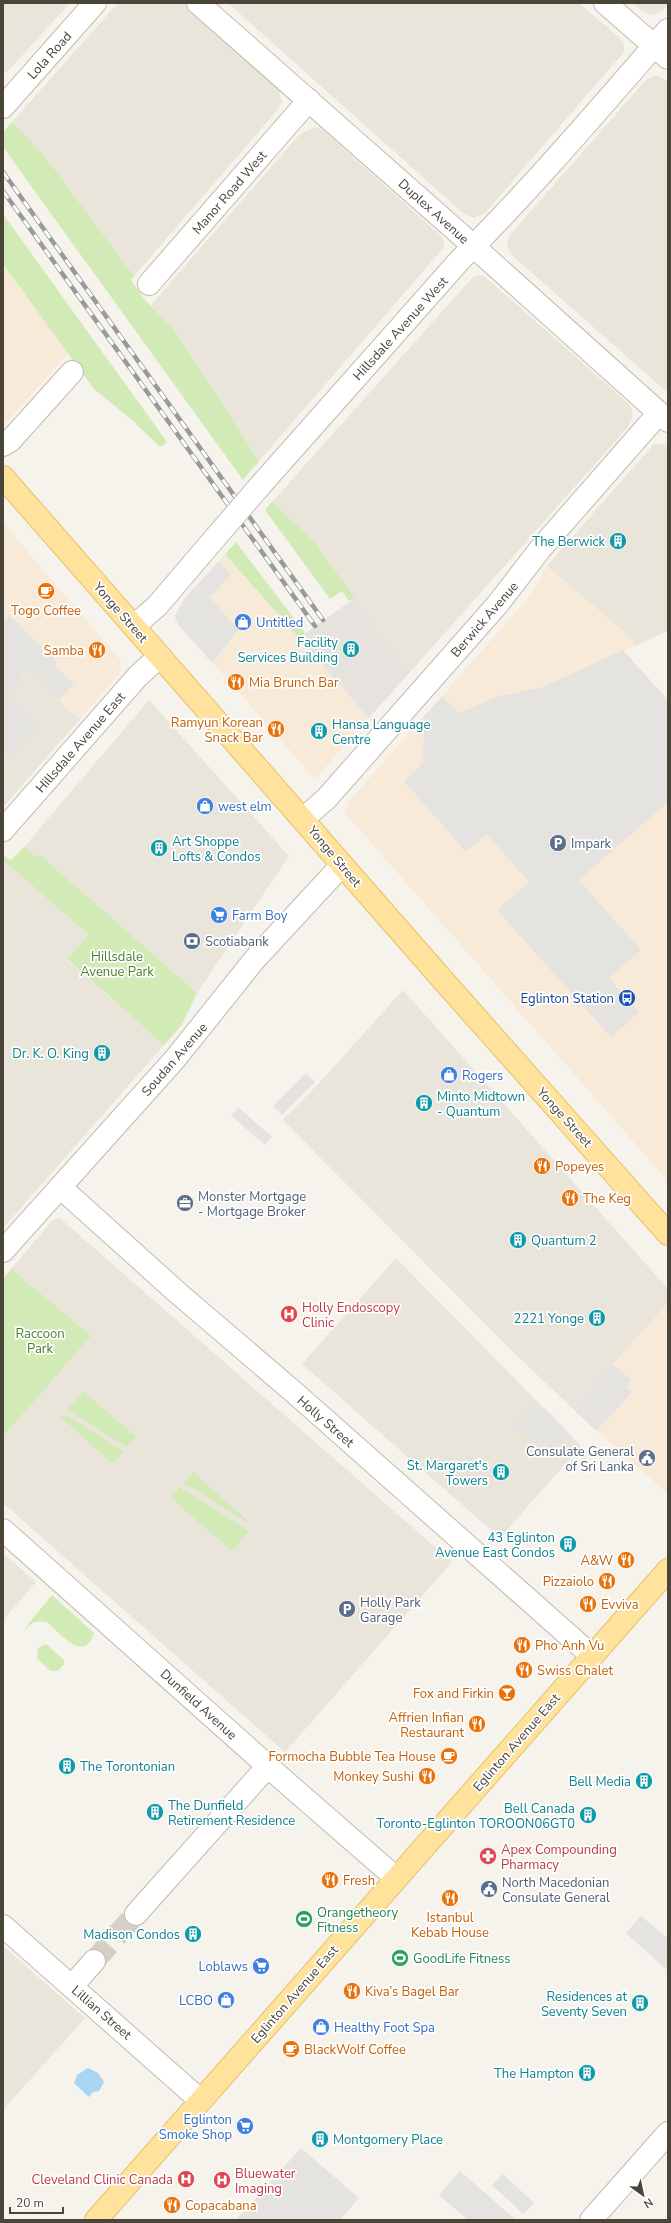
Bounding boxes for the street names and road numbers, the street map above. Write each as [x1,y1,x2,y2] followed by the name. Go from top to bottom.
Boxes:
[23,28,76,83] street label: Lola Road
[188,147,271,238] street label: Manor Road West
[394,175,473,248] street label: Duplex Avenue
[349,272,453,385] street label: Hillsdale Avenue West
[88,578,152,647] street label: Yonge Street
[447,578,523,661] street label: Berwick Avenue
[32,688,130,797] street label: Hillsdale Avenue East
[303,821,365,891] street label: Yonge Street
[138,1019,212,1100] street label: Soudan Avenue
[532,1083,596,1152] street label: Yonge Street
[293,1392,358,1452] street label: Holly Street
[156,1665,241,1744] street label: Dunfield Avenue
[469,1689,565,1796] street label: Eglinton Avenue East
[247,1941,343,2048] street label: Eglinton Avenue East
[68,1982,135,2044] street label: Lillian Street

